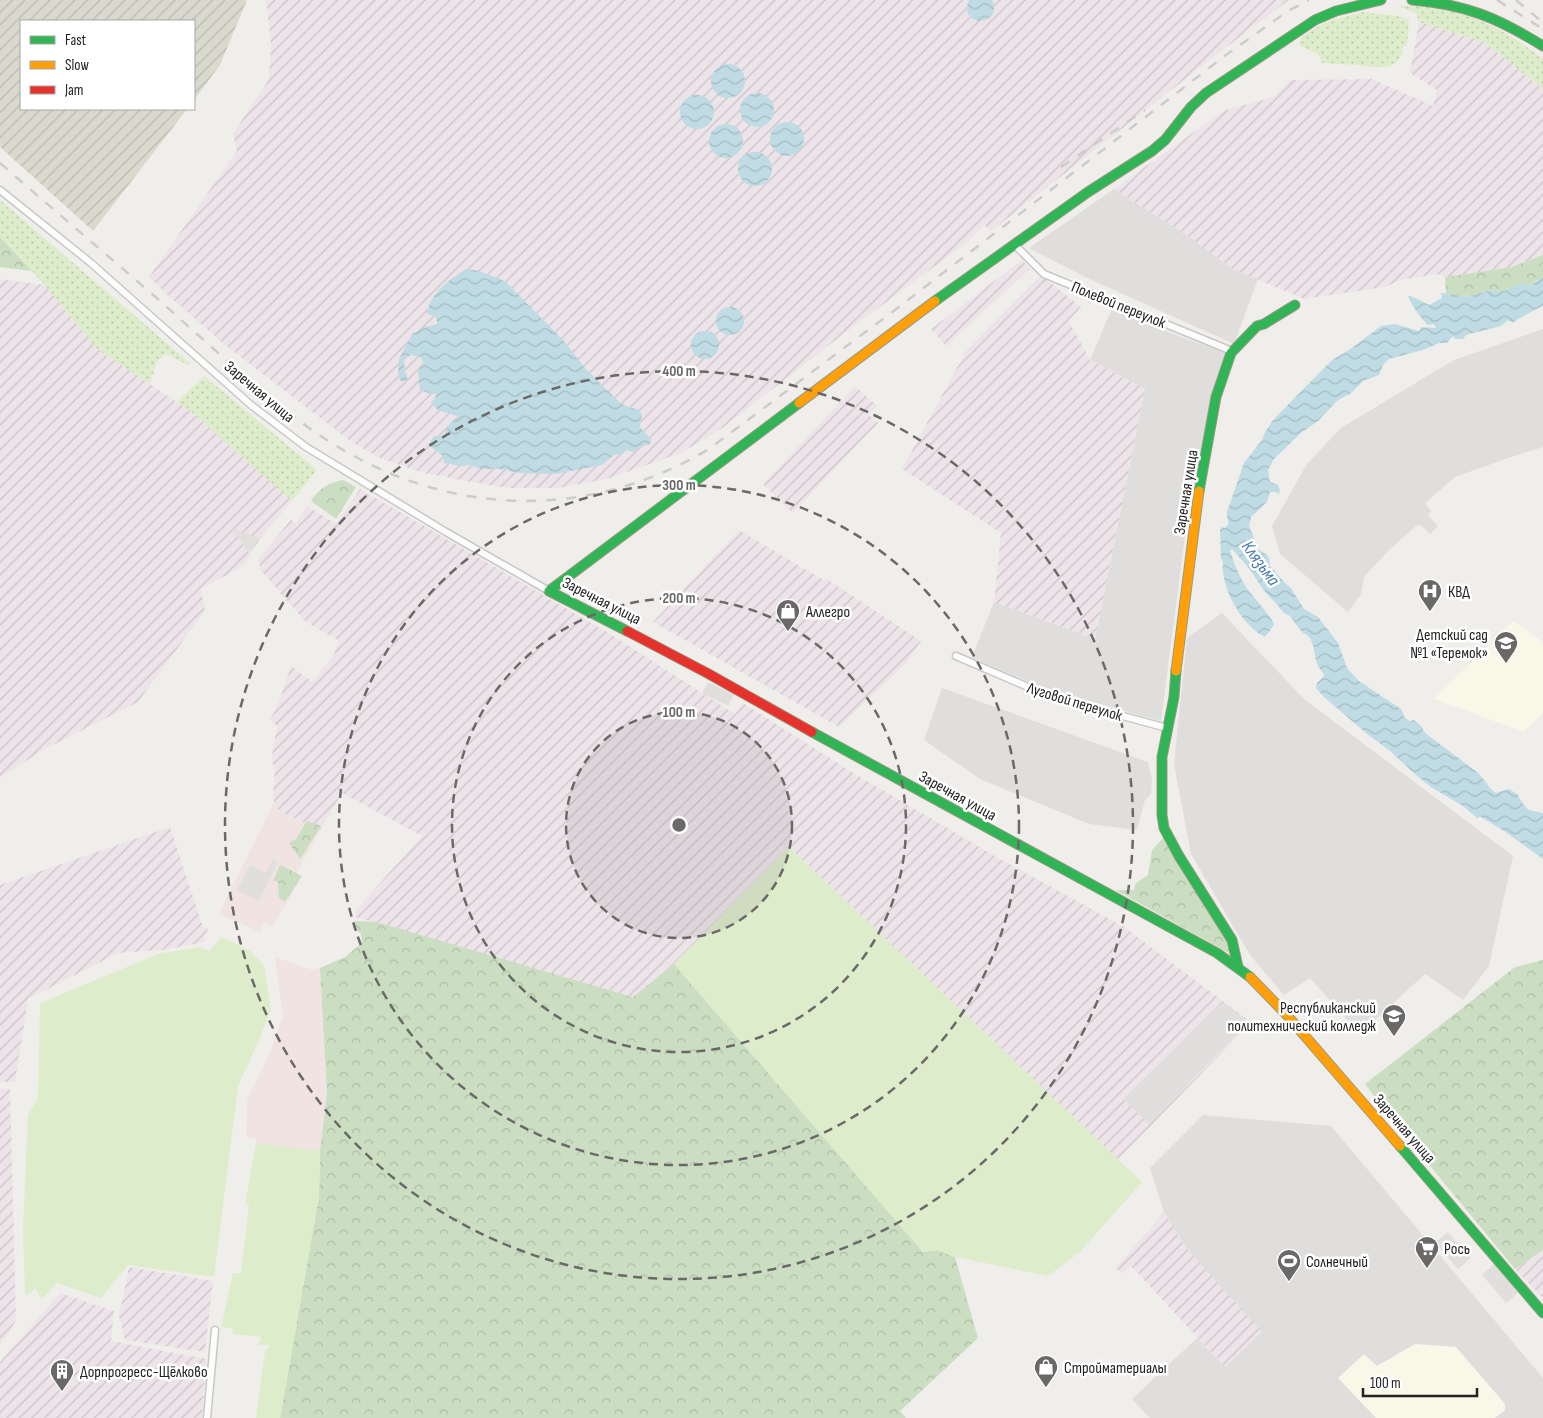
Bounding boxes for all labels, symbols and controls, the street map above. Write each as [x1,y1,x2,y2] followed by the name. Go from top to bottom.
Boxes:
[20,20,195,110] legend
[65,31,87,50] text: Fast
[65,56,89,75] text: Slow
[64,81,83,100] text: Jam
[1068,278,1169,333] street label: Полевой переулок
[220,357,298,427] street label: Заречная улица
[662,362,696,381] text: 400 m
[1170,448,1203,536] street label: Заречная улица
[662,476,696,495] text: 300 m
[1237,537,1284,590] water label: Клязьма
[559,573,644,629] street label: Заречная улица
[1417,578,1443,612] hospital icon: КВД
[1448,583,1470,602] place label: КВД
[662,589,696,608] text: 200 m
[775,598,801,632] shop icon: Аллегро
[805,603,850,622] place label: Аллегро
[1410,626,1488,663] place label: Детский сад №1 «Теремок»
[1493,630,1519,664] school or university icon: Детский сад №1 «Теремок»
[1024,679,1125,726] street label: Луговой переулок
[663,703,695,722] text: 100 m
[915,767,999,825] street label: Заречная улица
[670,816,688,834] centre of rings
[1227,999,1376,1036] place label: Республиканский политехнический колледж
[1381,1003,1407,1037] school or university icon: Республиканский политехнический колледж
[1369,1090,1439,1168] street label: Заречная улица
[1414,1235,1440,1269] supermarket icon: Рось
[1444,1240,1470,1259] place label: Рось
[1276,1248,1302,1282] sports icon: Солнечный
[1306,1253,1368,1272] place label: Солнечный
[1033,1354,1059,1388] shop icon: Стройматериалы
[49,1358,75,1392] building icon: Дорпрогресс-Щёлково
[1064,1359,1167,1378] place label: Стройматериалы
[80,1363,208,1382] place label: Дорпрогресс-Щёлково
[1363,1366,1477,1398] scale bar
[1370,1374,1401,1393] text: 100 m

